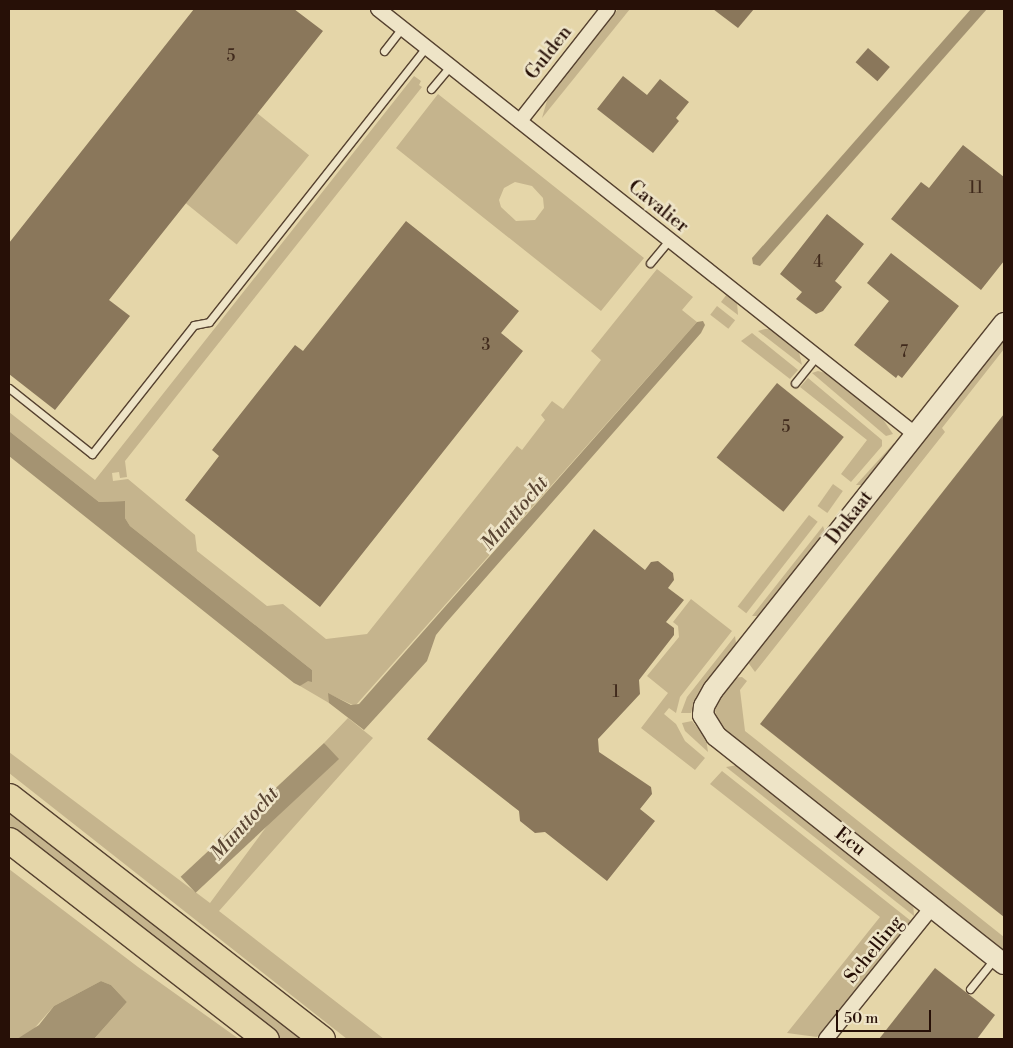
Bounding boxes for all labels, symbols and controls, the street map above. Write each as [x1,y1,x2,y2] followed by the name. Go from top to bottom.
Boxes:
[521,21,577,85] street label: Gulden
[227,46,235,66] house number: 5
[623,176,693,238] street label: Cavalier
[969,178,983,198] house number: 11
[813,252,823,272] house number: 4
[482,335,490,355] house number: 3
[900,342,908,362] house number: 7
[782,417,790,437] house number: 5
[476,472,554,556] water label: Munttocht
[822,487,878,549] street label: Dukaat
[613,682,619,702] house number: 1
[206,782,284,866] water label: Munttocht
[830,823,870,861] street label: Ecu
[840,912,908,988] street label: Schelling
[838,1000,933,1032] scale bar
[844,1009,878,1028] text: 50 m

